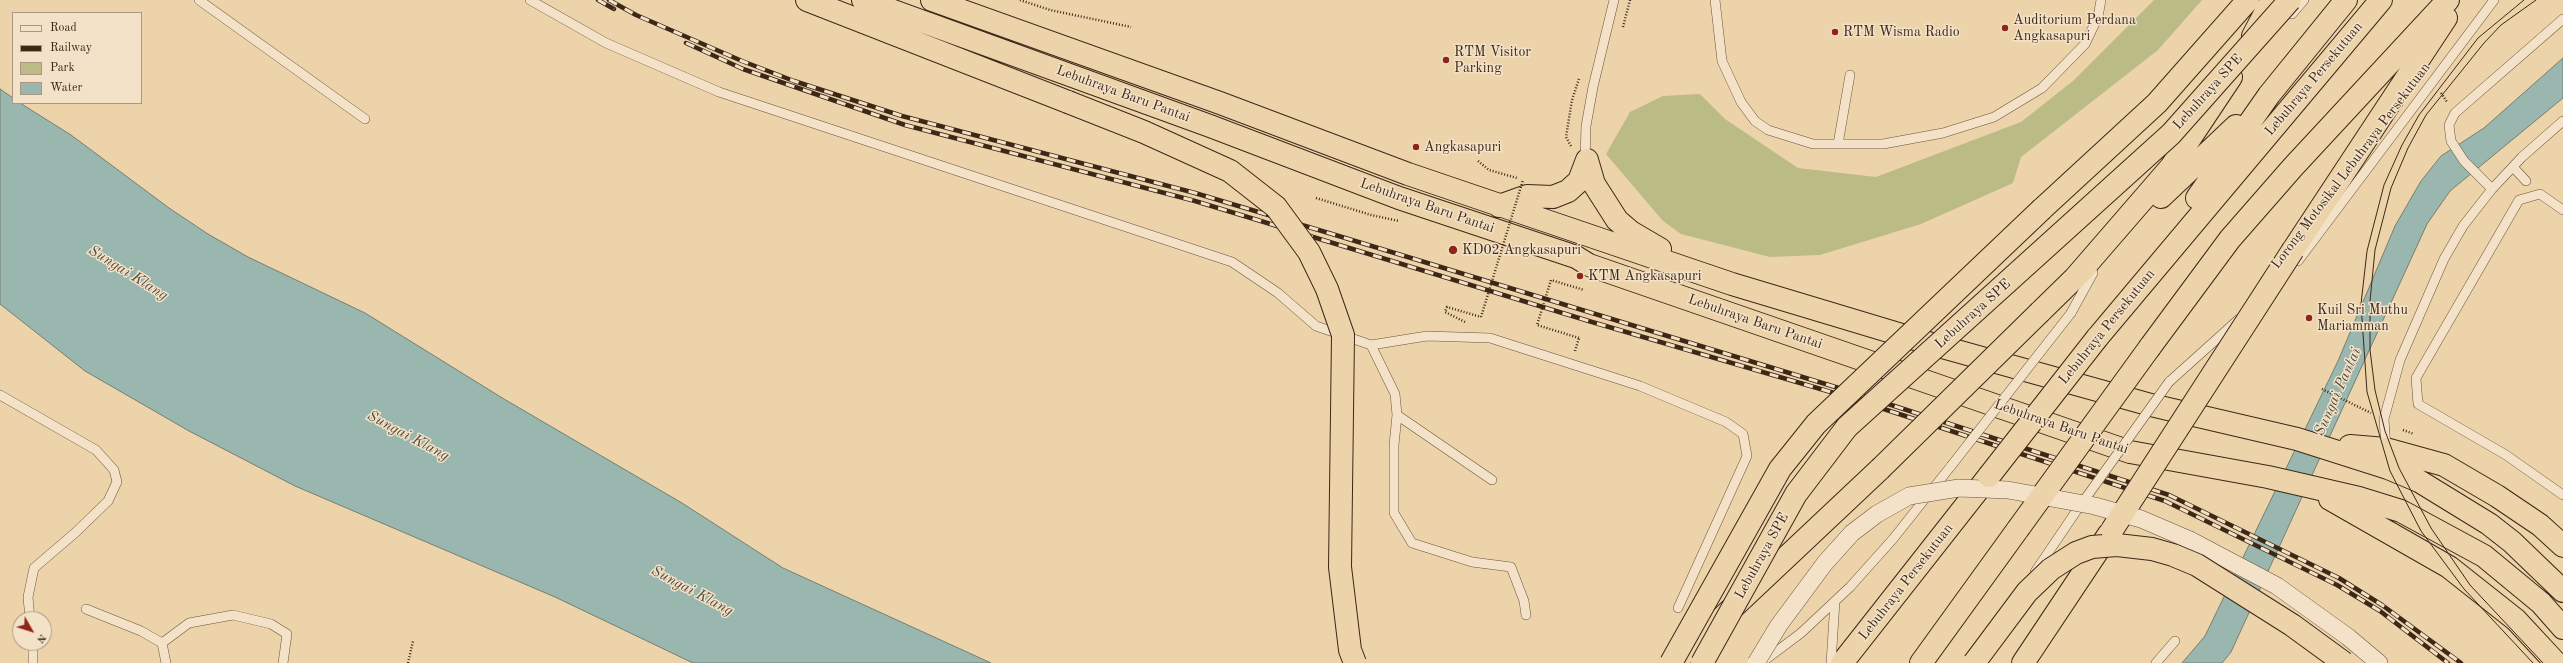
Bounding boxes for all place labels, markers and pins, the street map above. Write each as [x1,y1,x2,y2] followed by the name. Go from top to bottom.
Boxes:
[2013,12,2136,44] place label: Auditorium Perdana Angkasapuri
[2000,23,2010,33] marker: Auditorium Perdana Angkasapuri
[1843,24,1960,40] place label: RTM Wisma Radio
[1830,27,1840,37] marker: RTM Wisma Radio
[1454,44,1531,76] place label: RTM Visitor Parking
[1441,55,1451,65] marker: RTM Visitor Parking
[1424,139,1501,155] place label: Angkasapuri
[1411,142,1421,152] marker: Angkasapuri
[1462,242,1581,258] place label: KD02 Angkasapuri
[1447,244,1459,256] marker: KD02 Angkasapuri
[1588,268,1701,284] place label: KTM Angkasapuri
[1575,271,1585,281] marker: KTM Angkasapuri
[2317,302,2408,334] place label: Kuil Sri Muthu Mariamman
[2304,313,2314,323] marker: Kuil Sri Muthu Mariamman

